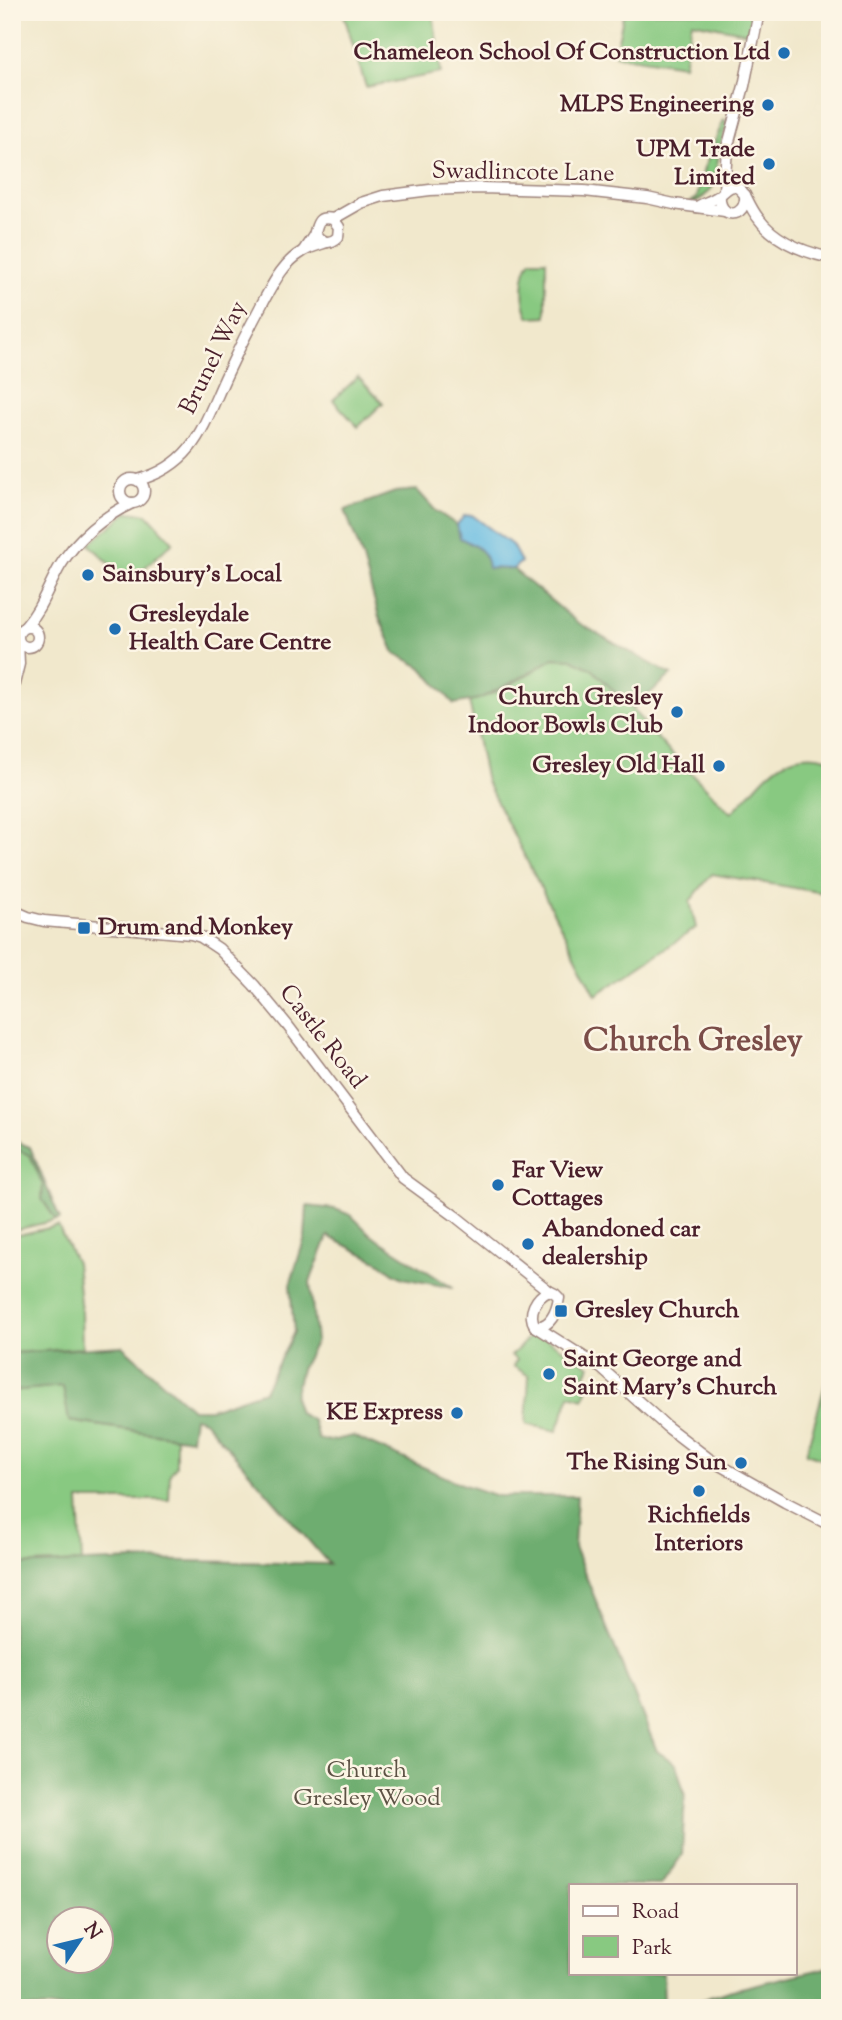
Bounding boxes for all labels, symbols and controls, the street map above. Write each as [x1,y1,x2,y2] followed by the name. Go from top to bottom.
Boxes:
[353,36,770,70] place label: Chameleon School Of Construction Ltd
[776,45,792,61] marker: Chameleon School Of Construction Ltd
[560,88,754,122] place label: MLPS Engineering
[760,97,776,113] marker: MLPS Engineering
[636,133,755,195] place label: UPM Trade Limited
[431,154,615,192] street label: Swadlincote Lane
[761,156,777,172] marker: UPM Trade Limited
[172,295,256,421] street label: Brunel Way
[102,558,282,592] place label: Sainsbury's Local
[80,567,96,583] marker: Sainsbury's Local
[129,598,331,660] place label: Gresleydale Health Care Centre
[107,621,123,637] marker: Gresleydale Health Care Centre
[468,681,663,743] place label: Church Gresley Indoor Bowls Club
[669,704,685,720] marker: Church Gresley Indoor Bowls Club
[532,749,705,783] place label: Gresley Old Hall
[711,758,727,774] marker: Gresley Old Hall
[98,911,293,945] place label: Drum and Monkey
[76,920,92,936] marker: Drum and Monkey
[270,978,374,1097] street label: Castle Road
[583,1019,803,1065] district label: Church Gresley
[512,1154,603,1216] place label: Far View Cottages
[490,1177,506,1193] marker: Far View Cottages
[542,1213,701,1275] place label: Abandoned car dealership
[520,1236,536,1252] marker: Abandoned car dealership
[575,1294,740,1328] place label: Gresley Church
[553,1303,569,1319] marker: Gresley Church
[563,1343,778,1405] place label: Saint George and Saint Mary's Church
[541,1366,557,1382] marker: Saint George and Saint Mary's Church
[326,1396,443,1430] place label: KE Express
[449,1405,465,1421] marker: KE Express
[567,1446,728,1480] place label: The Rising Sun
[733,1455,749,1471] marker: The Rising Sun
[691,1483,707,1499] marker: Richfields Interiors
[648,1499,750,1561] place label: Richfields Interiors
[293,1754,441,1816] park label: Church Gresley Wood
[569,1884,796,1974] legend
[632,1898,679,1928] text: Road
[46,1904,116,1974] north arrow
[76,1918,107,1946] text: N
[632,1934,673,1964] text: Park

